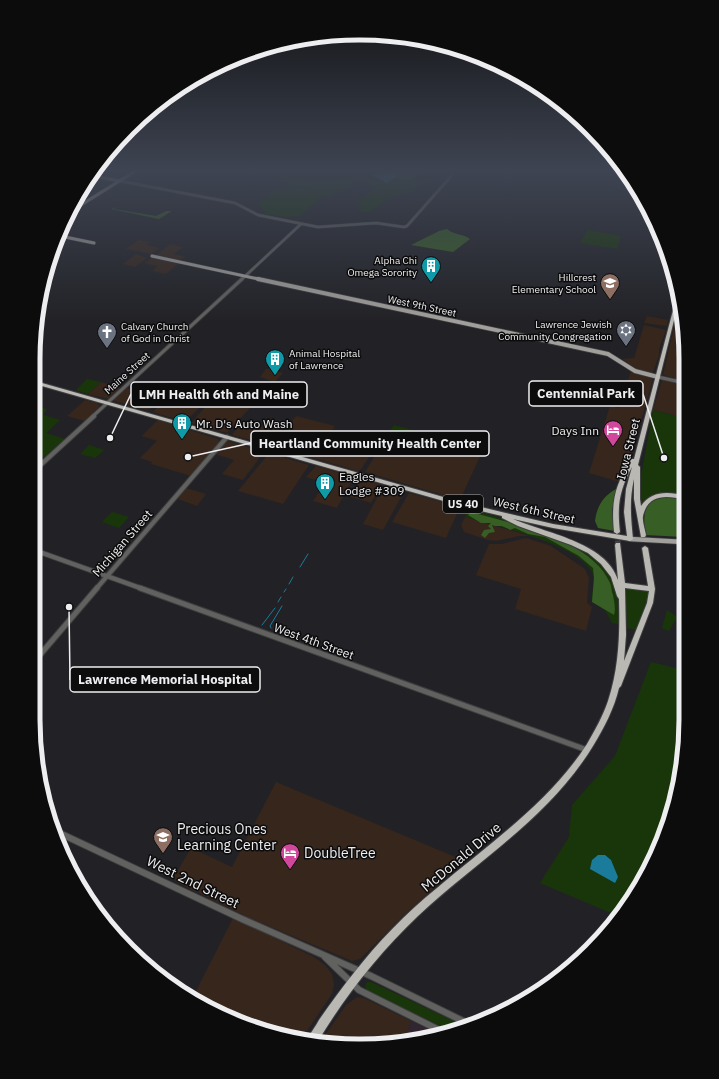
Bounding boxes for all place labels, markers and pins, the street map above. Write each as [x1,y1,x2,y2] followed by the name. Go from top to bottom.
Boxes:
[347,254,417,279] place label: Alpha Chi Omega Sorority
[420,255,442,283] building icon: Alpha Chi Omega Sorority
[512,271,596,296] place label: Hillcrest Elementary School
[599,272,621,300] school or university icon: Hillcrest Elementary School
[498,318,612,343] place label: Lawrence Jewish Community Congregation
[615,319,637,347] synagogue icon: Lawrence Jewish Community Congregation
[121,320,190,345] place label: Calvary Church of God in Christ
[96,321,118,349] church icon: Calvary Church of God in Christ
[289,347,360,372] place label: Animal Hospital of Lawrence
[264,348,286,376] building icon: Animal Hospital of Lawrence
[529,381,643,406] callout: Centennial Park
[131,382,307,407] callout: LMH Health 6th and Maine
[171,412,193,440] building icon: Mr. D's Auto Wash
[196,416,293,431] place label: Mr. D's Auto Wash
[602,419,624,447] hotel icon: Days Inn
[552,423,599,438] place label: Days Inn
[251,431,489,456] callout: Heartland Community Health Center
[339,469,404,498] place label: Eagles Lodge #309
[314,472,336,500] building icon: Eagles Lodge #309
[70,667,260,692] callout: Lawrence Memorial Hospital
[177,820,276,854] place label: Precious Ones Learning Center
[152,826,174,854] school or university icon: Precious Ones Learning Center
[279,842,301,870] hotel icon: DoubleTree
[304,844,376,862] place label: DoubleTree

